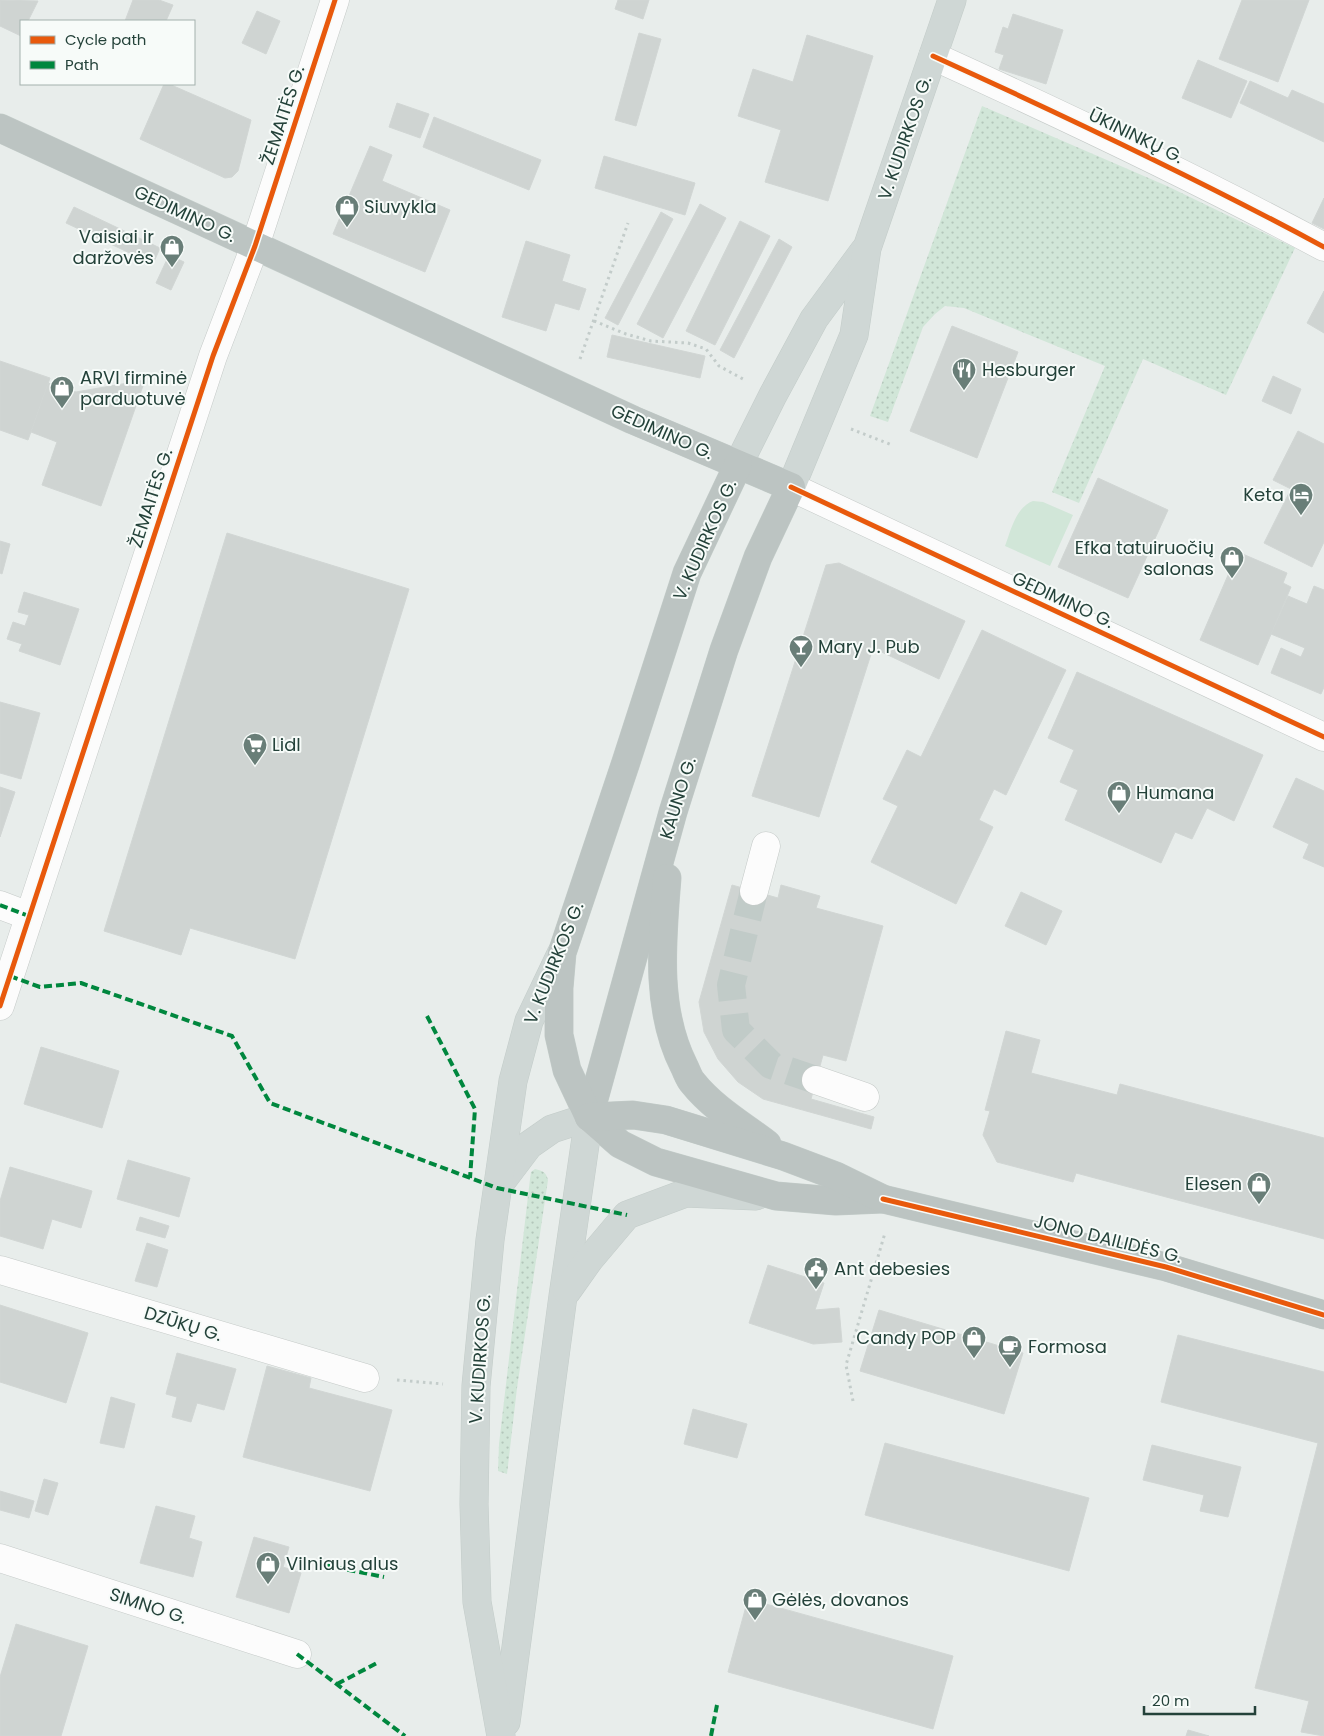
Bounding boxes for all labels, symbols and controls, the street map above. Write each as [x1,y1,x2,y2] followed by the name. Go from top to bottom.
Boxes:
[20,20,195,85] legend
[65,29,146,50] text: Cycle path
[65,54,99,75] text: Path
[255,62,310,168] street label: ŽEMAITĖS G.
[872,72,937,203] street label: V. KUDIRKOS G.
[1085,102,1188,169] street label: ŪKININKŲ G.
[130,179,240,248] street label: GEDIMINO G.
[334,194,360,228] shop icon: Siuvykla
[364,194,437,219] place label: Siuvykla
[73,224,154,270] place label: Vaisiai ir daržovės
[159,234,185,268] shop icon: Vaisiai ir daržovės
[951,357,977,391] restaurant icon: Hesburger
[982,357,1076,382] place label: Hesburger
[80,365,187,411] place label: ARVI firminė parduotuvė
[49,375,75,409] shop icon: ARVI firminė parduotuvė
[607,398,717,465] street label: GEDIMINO G.
[123,445,178,551] street label: ŽEMAITĖS G.
[667,475,742,604] street label: V. KUDIRKOS G.
[1243,482,1284,507] place label: Keta
[1288,482,1314,516] hotel icon: Keta
[1075,535,1214,581] place label: Efka tatuiruočių salonas
[1219,545,1245,579] shop icon: Efka tatuiruočių salonas
[1008,565,1118,634] street label: GEDIMINO G.
[788,634,814,668] bar icon: Mary J. Pub
[818,634,920,659] place label: Mary J. Pub
[242,732,268,766] supermarket icon: Lidl
[272,732,301,757] place label: Lidl
[653,754,702,842] street label: KAUNO G.
[1106,780,1132,814] shop icon: Humana
[1136,780,1214,805] place label: Humana
[518,898,589,1028] street label: V. KUDIRKOS G.
[1185,1171,1242,1196] place label: Elesen
[1246,1171,1272,1205] shop icon: Elesen
[1031,1208,1185,1269] street label: JONO DAILIDĖS G.
[803,1256,829,1290] public building icon: Ant debesies
[834,1256,950,1281] place label: Ant debesies
[463,1293,497,1425] street label: V. KUDIRKOS G.
[141,1300,225,1347] street label: DZŪKŲ G.
[856,1325,956,1350] place label: Candy POP
[961,1325,987,1359] shop icon: Candy POP
[997,1334,1023,1368] cafe icon: Formosa
[1028,1334,1107,1359] place label: Formosa
[255,1551,281,1585] shop icon: Vilniaus alus
[286,1551,398,1576] place label: Vilniaus alus
[106,1581,190,1630] street label: SIMNO G.
[742,1587,768,1621] shop icon: Gėlės, dovanos
[772,1587,909,1612] place label: Gėlės, dovanos
[1144,1684,1255,1716] scale bar
[1152,1690,1190,1711] text: 20 m

